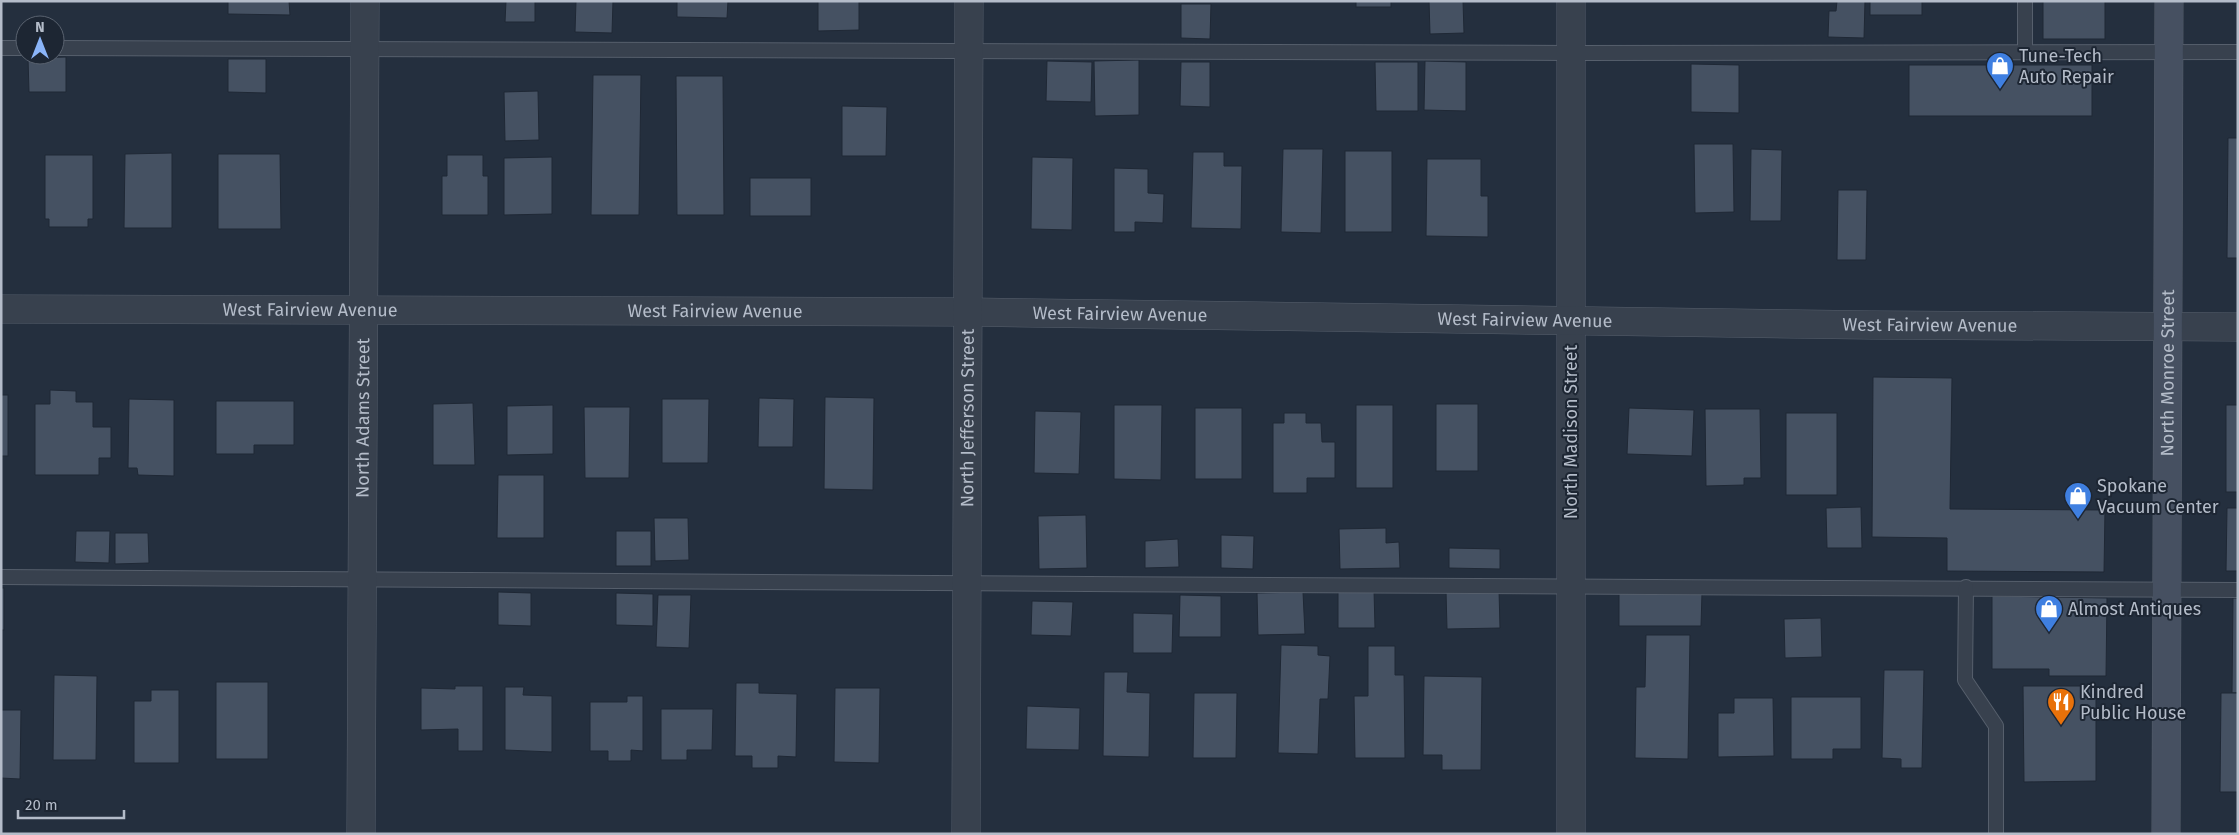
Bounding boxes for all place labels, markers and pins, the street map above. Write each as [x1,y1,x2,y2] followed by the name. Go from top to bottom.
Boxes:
[2019,45,2114,88] place label: Tune-Tech Auto Repair
[1985,51,2015,90] shop icon: Tune-Tech Auto Repair
[2097,475,2219,518] place label: Spokane Vacuum Center
[2063,481,2093,520] shop icon: Spokane Vacuum Center
[2034,594,2064,633] shop icon: Almost Antiques
[2068,598,2201,620] place label: Almost Antiques
[2080,681,2186,724] place label: Kindred Public House
[2046,687,2076,726] restaurant icon: Kindred Public House

